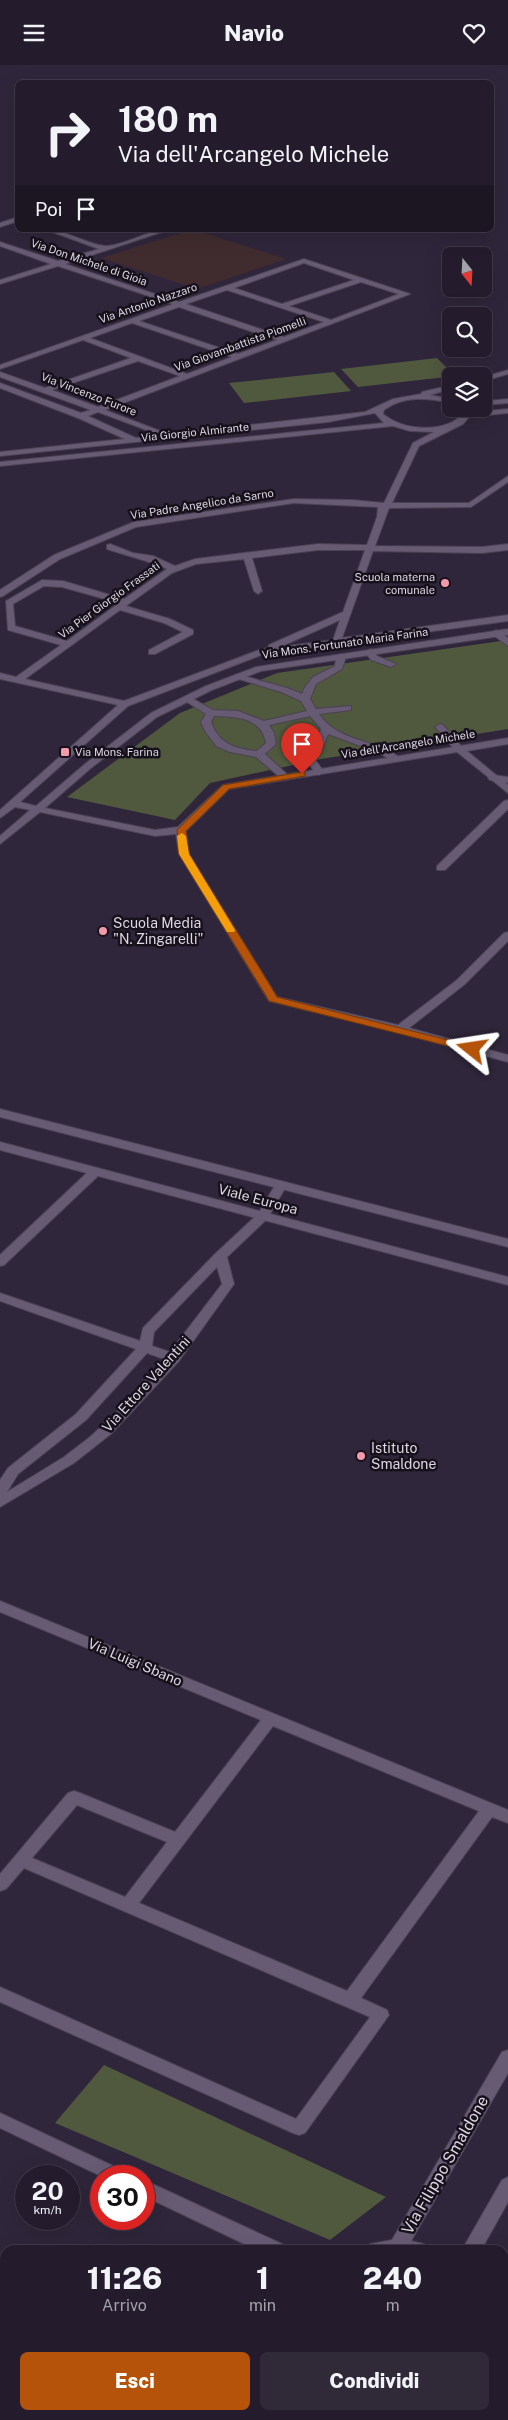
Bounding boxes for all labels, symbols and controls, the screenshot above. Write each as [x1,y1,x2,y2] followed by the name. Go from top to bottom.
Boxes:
[20,19,48,47] icon: menu
[460,19,488,47] icon: heart
[224,20,284,46] text: Navio
[118,99,218,140] text: 180 m
[35,100,100,165] icon: right
[118,141,389,167] text: Via dell'Arcangelo Michele
[72,195,100,223] icon: arrive
[35,198,62,220] text: Poi
[29,236,149,288] street label: Via Don Michele di Gioia
[442,247,492,297] north arrow
[442,247,492,417] map controls
[98,281,198,325] street label: Via Antonio Nazzaro
[442,307,492,357] button: search
[173,315,307,373] street label: Via Giovambattista Piomelli
[442,367,492,417] button: layers
[39,370,139,418] street label: Via Vincenzo Furore
[140,420,250,444] street label: Via Giorgio Almirante
[130,487,274,521] street label: Via Padre Angelico da Sarno
[56,559,162,641] street label: Via Pier Giorgio Frassati
[355,571,435,596] place label: Scuola materna comunale
[439,577,451,589] marker: Scuola materna comunale
[261,625,429,661] street label: Via Mons. Fortunato Maria Farina
[281,723,323,774] pin
[340,727,476,761] street label: Via dell'Arcangelo Michele
[288,730,316,758] icon: arrive
[59,746,71,758] marker: Via Mons. Farina
[75,746,159,758] place label: Via Mons. Farina
[113,915,203,947] place label: Scuola Media "N. Zingarelli"
[97,925,109,937] marker: Scuola Media "N. Zingarelli"
[445,1022,497,1074] position arrow
[216,1181,300,1217] street label: Viale Europa
[99,1333,193,1435] street label: Via Ettore Valentini
[371,1440,436,1472] place label: Istituto Smaldone
[355,1450,367,1462] marker: Istituto Smaldone
[85,1635,185,1689] street label: Via Luigi Sbano
[398,2092,492,2238] street label: Via Filippo Smaldone
[90,2165,155,2230] speed limit sign: 30
[32,2176,64,2206] text: 20
[33,2203,62,2217] text: km/h
[87,2260,162,2296] text: 11:26
[256,2260,269,2296] text: 1
[363,2260,422,2296] text: 240
[102,2296,147,2315] text: Arrivo
[249,2296,276,2315] text: min
[386,2296,399,2315] text: m
[20,2352,250,2410] button: Esci
[260,2352,489,2410] button: Condividi

